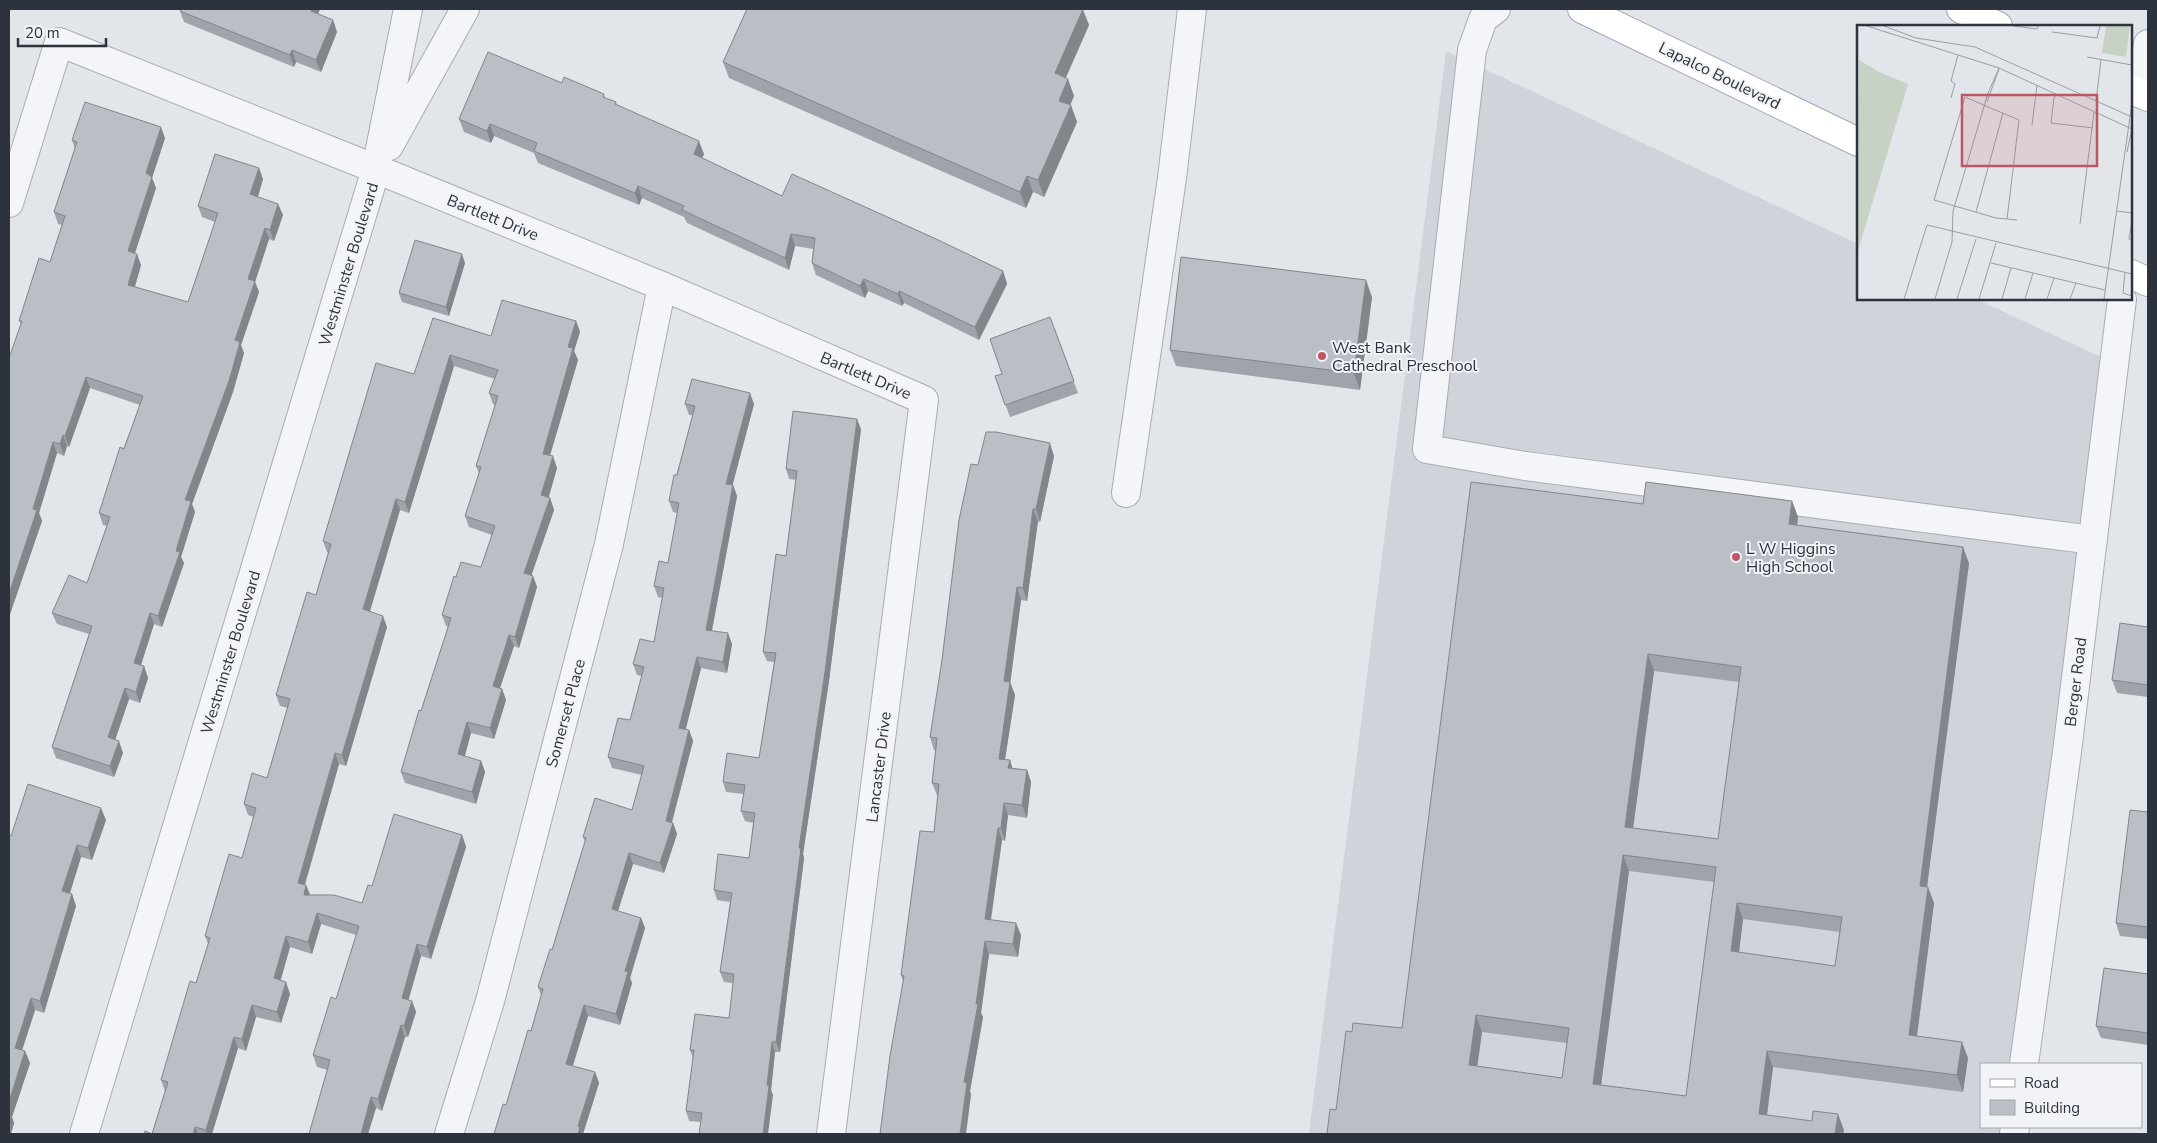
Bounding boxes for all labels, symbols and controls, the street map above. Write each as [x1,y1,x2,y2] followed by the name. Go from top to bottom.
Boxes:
[18,15,105,47] scale bar
[25,23,60,43] text: 20 m
[1857,25,2132,300] inset map
[1655,37,1784,115] street label: Lapalco Boulevard
[314,180,384,349] street label: Westminster Boulevard
[443,190,542,246] street label: Bartlett Drive
[1332,337,1478,377] place label: West Bank Cathedral Preschool
[817,347,915,405] street label: Bartlett Drive
[1316,350,1328,362] marker: West Bank Cathedral Preschool
[1746,538,1836,578] place label: L W Higgins High School
[1730,551,1742,563] marker: L W Higgins High School
[196,568,266,737] street label: Westminster Boulevard
[2060,636,2092,728] street label: Berger Road
[541,657,591,770] street label: Somerset Place
[861,710,897,824] street label: Lancaster Drive
[1980,1063,2142,1128] legend
[2024,1073,2059,1093] text: Road
[2024,1098,2080,1118] text: Building

